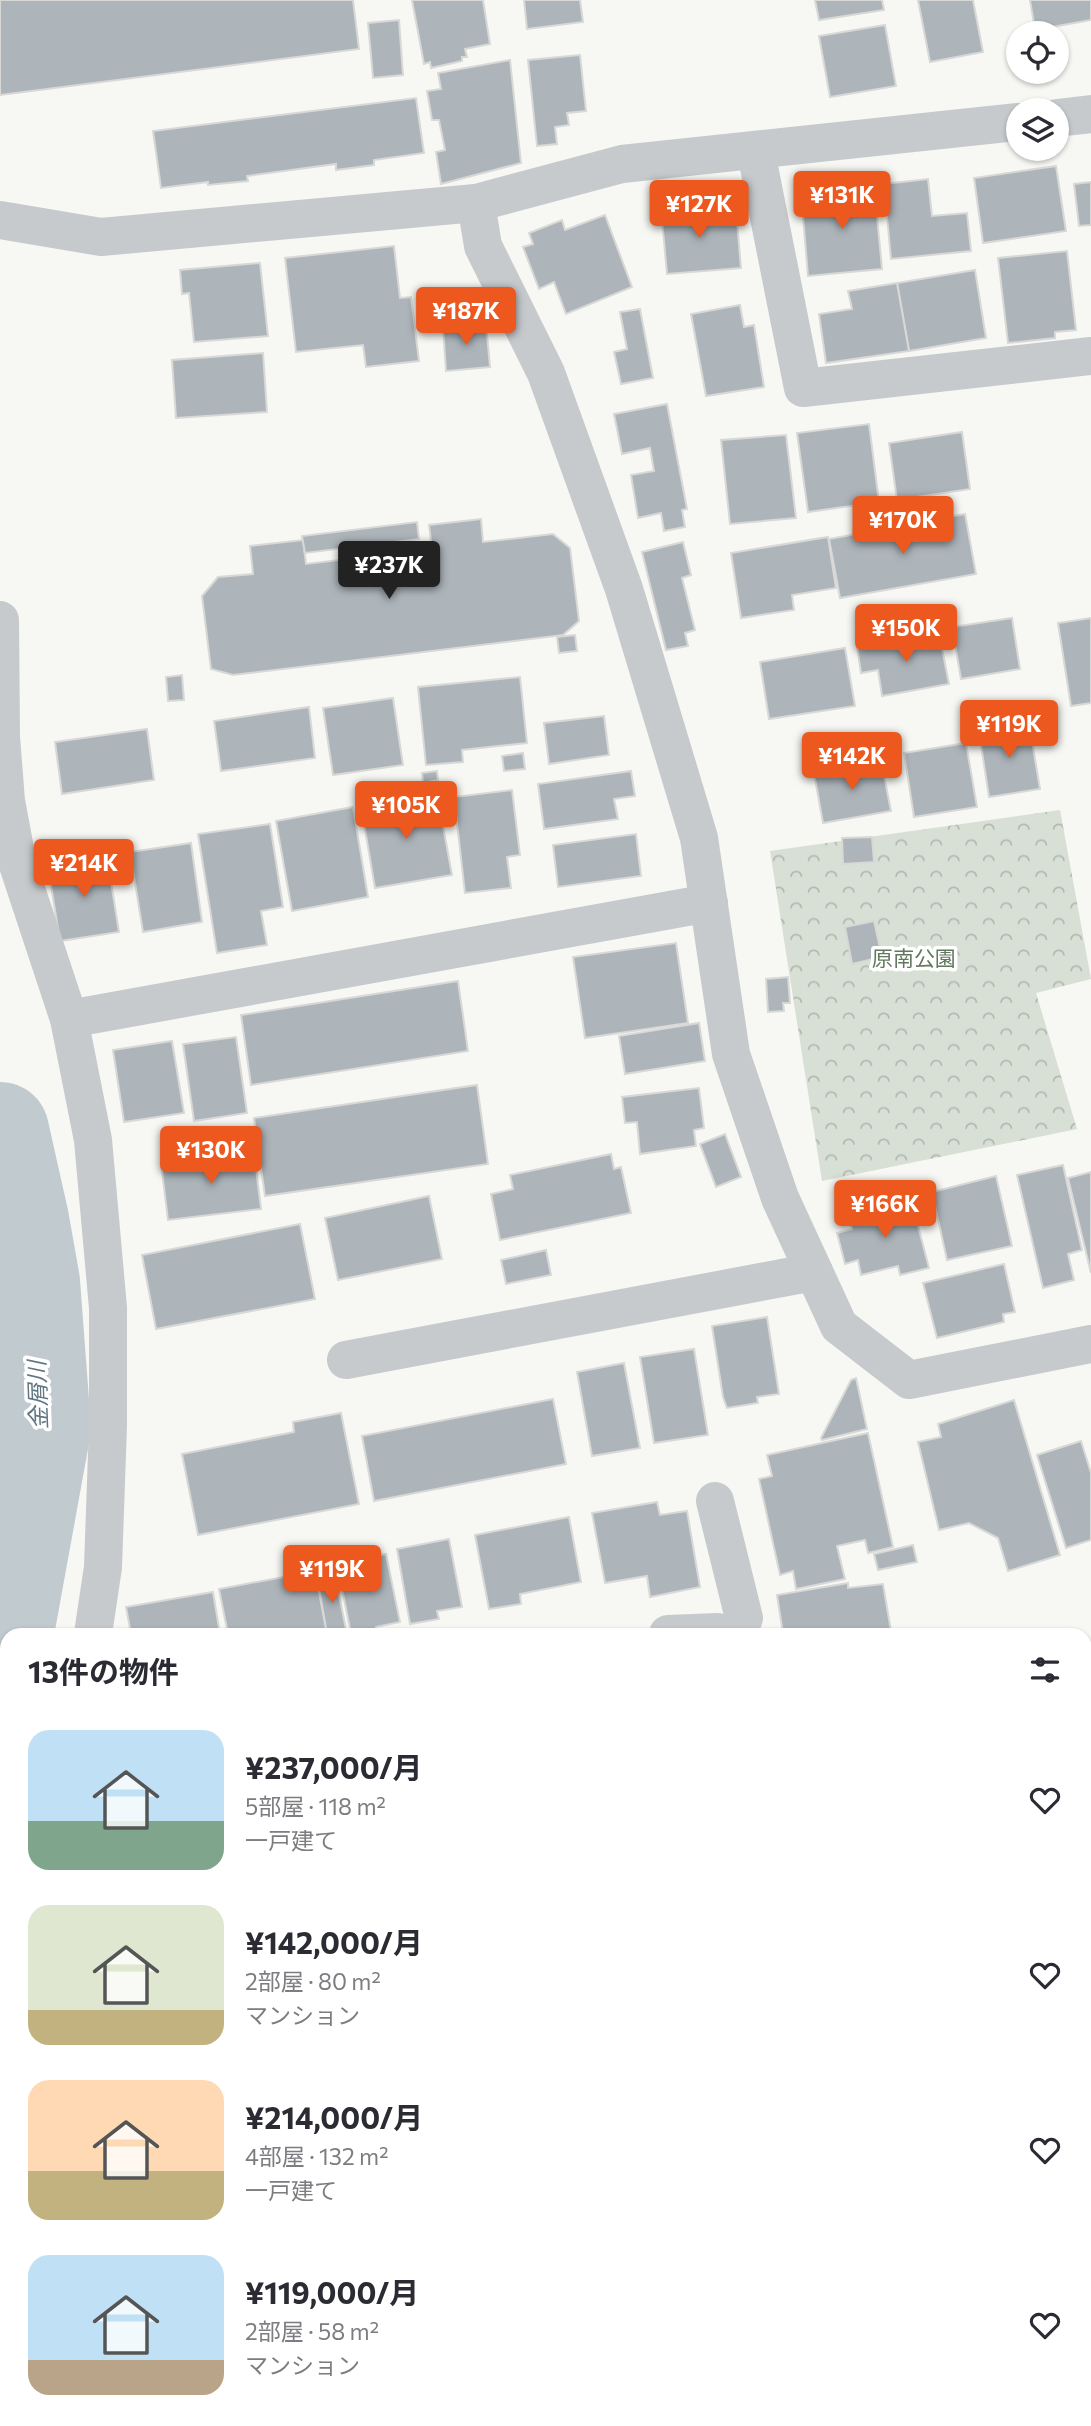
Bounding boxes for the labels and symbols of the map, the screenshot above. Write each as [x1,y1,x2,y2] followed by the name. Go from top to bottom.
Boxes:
[793,172,891,231] pin: ¥131K
[650,180,748,240] pin: ¥127K
[417,288,515,347] pin: ¥187K
[854,496,952,556] pin: ¥170K
[340,542,438,601] pin: ¥237K
[857,604,955,664] pin: ¥150K
[960,700,1058,760] pin: ¥119K
[803,732,901,792] pin: ¥142K
[357,782,455,841] pin: ¥105K
[35,839,133,899] pin: ¥214K
[872,945,956,970] park label: 原南公園
[162,1126,260,1186] pin: ¥130K
[836,1180,934,1240] pin: ¥166K
[22,1357,52,1430] water label: 金屑川
[283,1546,381,1605] pin: ¥119K

